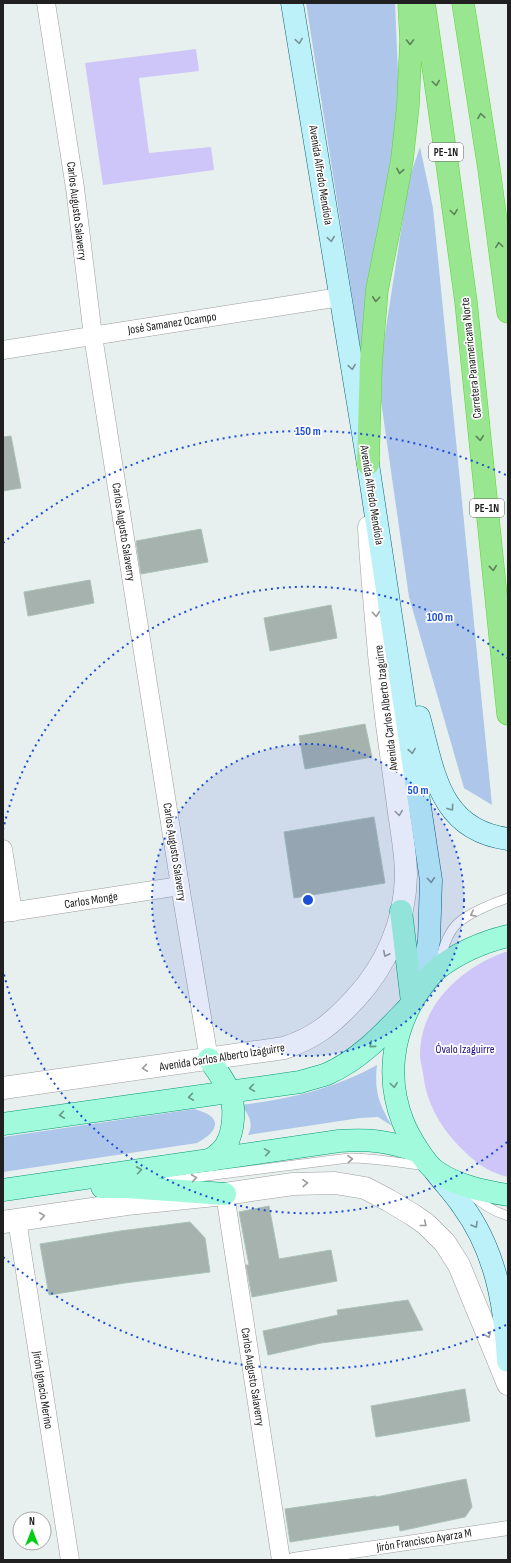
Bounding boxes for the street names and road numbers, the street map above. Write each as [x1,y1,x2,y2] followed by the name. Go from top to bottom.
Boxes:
[305,123,336,226] street label: Avenida Alfredo Mendiola
[429,143,463,161] road number: PE-1N
[63,161,90,262] street label: Carlos Augusto Salaverry
[458,297,485,419] street label: Carretera Panamericana Norte
[126,309,217,338] street label: José Samanez Ocampo
[356,443,387,546] street label: Avenida Alfredo Mendiola
[108,482,139,583] street label: Carlos Augusto Salaverry
[470,499,504,517] road number: PE-1N
[371,644,402,773] street label: Avenida Carlos Alberto Izaguirre
[159,802,190,903] street label: Carlos Augusto Salaverry
[63,889,119,912] street label: Carlos Monge
[157,1040,286,1075] street label: Avenida Carlos Alberto Izaguirre
[237,1327,268,1428] street label: Carlos Augusto Salaverry
[29,1349,56,1430] street label: Jirón Ignacio Merino
[375,1526,473,1556] street label: Jirón Francisco Ayarza M

